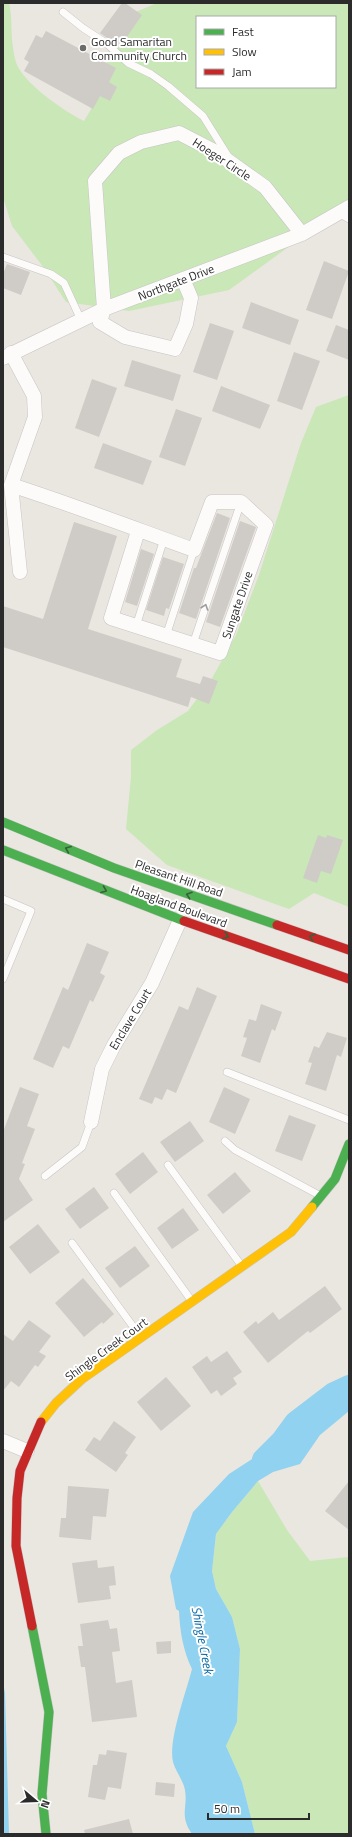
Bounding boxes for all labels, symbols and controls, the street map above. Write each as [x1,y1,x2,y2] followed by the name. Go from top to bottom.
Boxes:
[196,16,336,88] legend
[232,22,255,41] text: Fast
[91,32,187,65] place label: Good Samaritan Community Church
[232,42,257,61] text: Slow
[78,43,88,53] marker: Good Samaritan Community Church
[232,62,252,81] text: Jam
[189,133,255,185] street label: Hoeger Circle
[135,259,217,305] street label: Northgate Drive
[217,568,257,642] street label: Sungate Drive
[201,604,209,611] one-way arrow
[64,845,71,853] one-way arrow
[133,854,225,902] street label: Pleasant Hill Road
[128,880,230,932] street label: Hoagland Boulevard
[101,886,108,894] one-way arrow
[186,891,193,899] one-way arrow
[223,931,230,940] one-way arrow
[309,934,316,942] one-way arrow
[104,984,156,1053] street label: Enclave Court
[61,1312,152,1386] street label: Shingle Creek Court
[187,1605,220,1678] water label: Shingle Creek
[16,1781,56,1821] north arrow
[208,1795,309,1821] scale bar
[37,1798,54,1810] text: N
[214,1799,240,1818] text: 50 m

